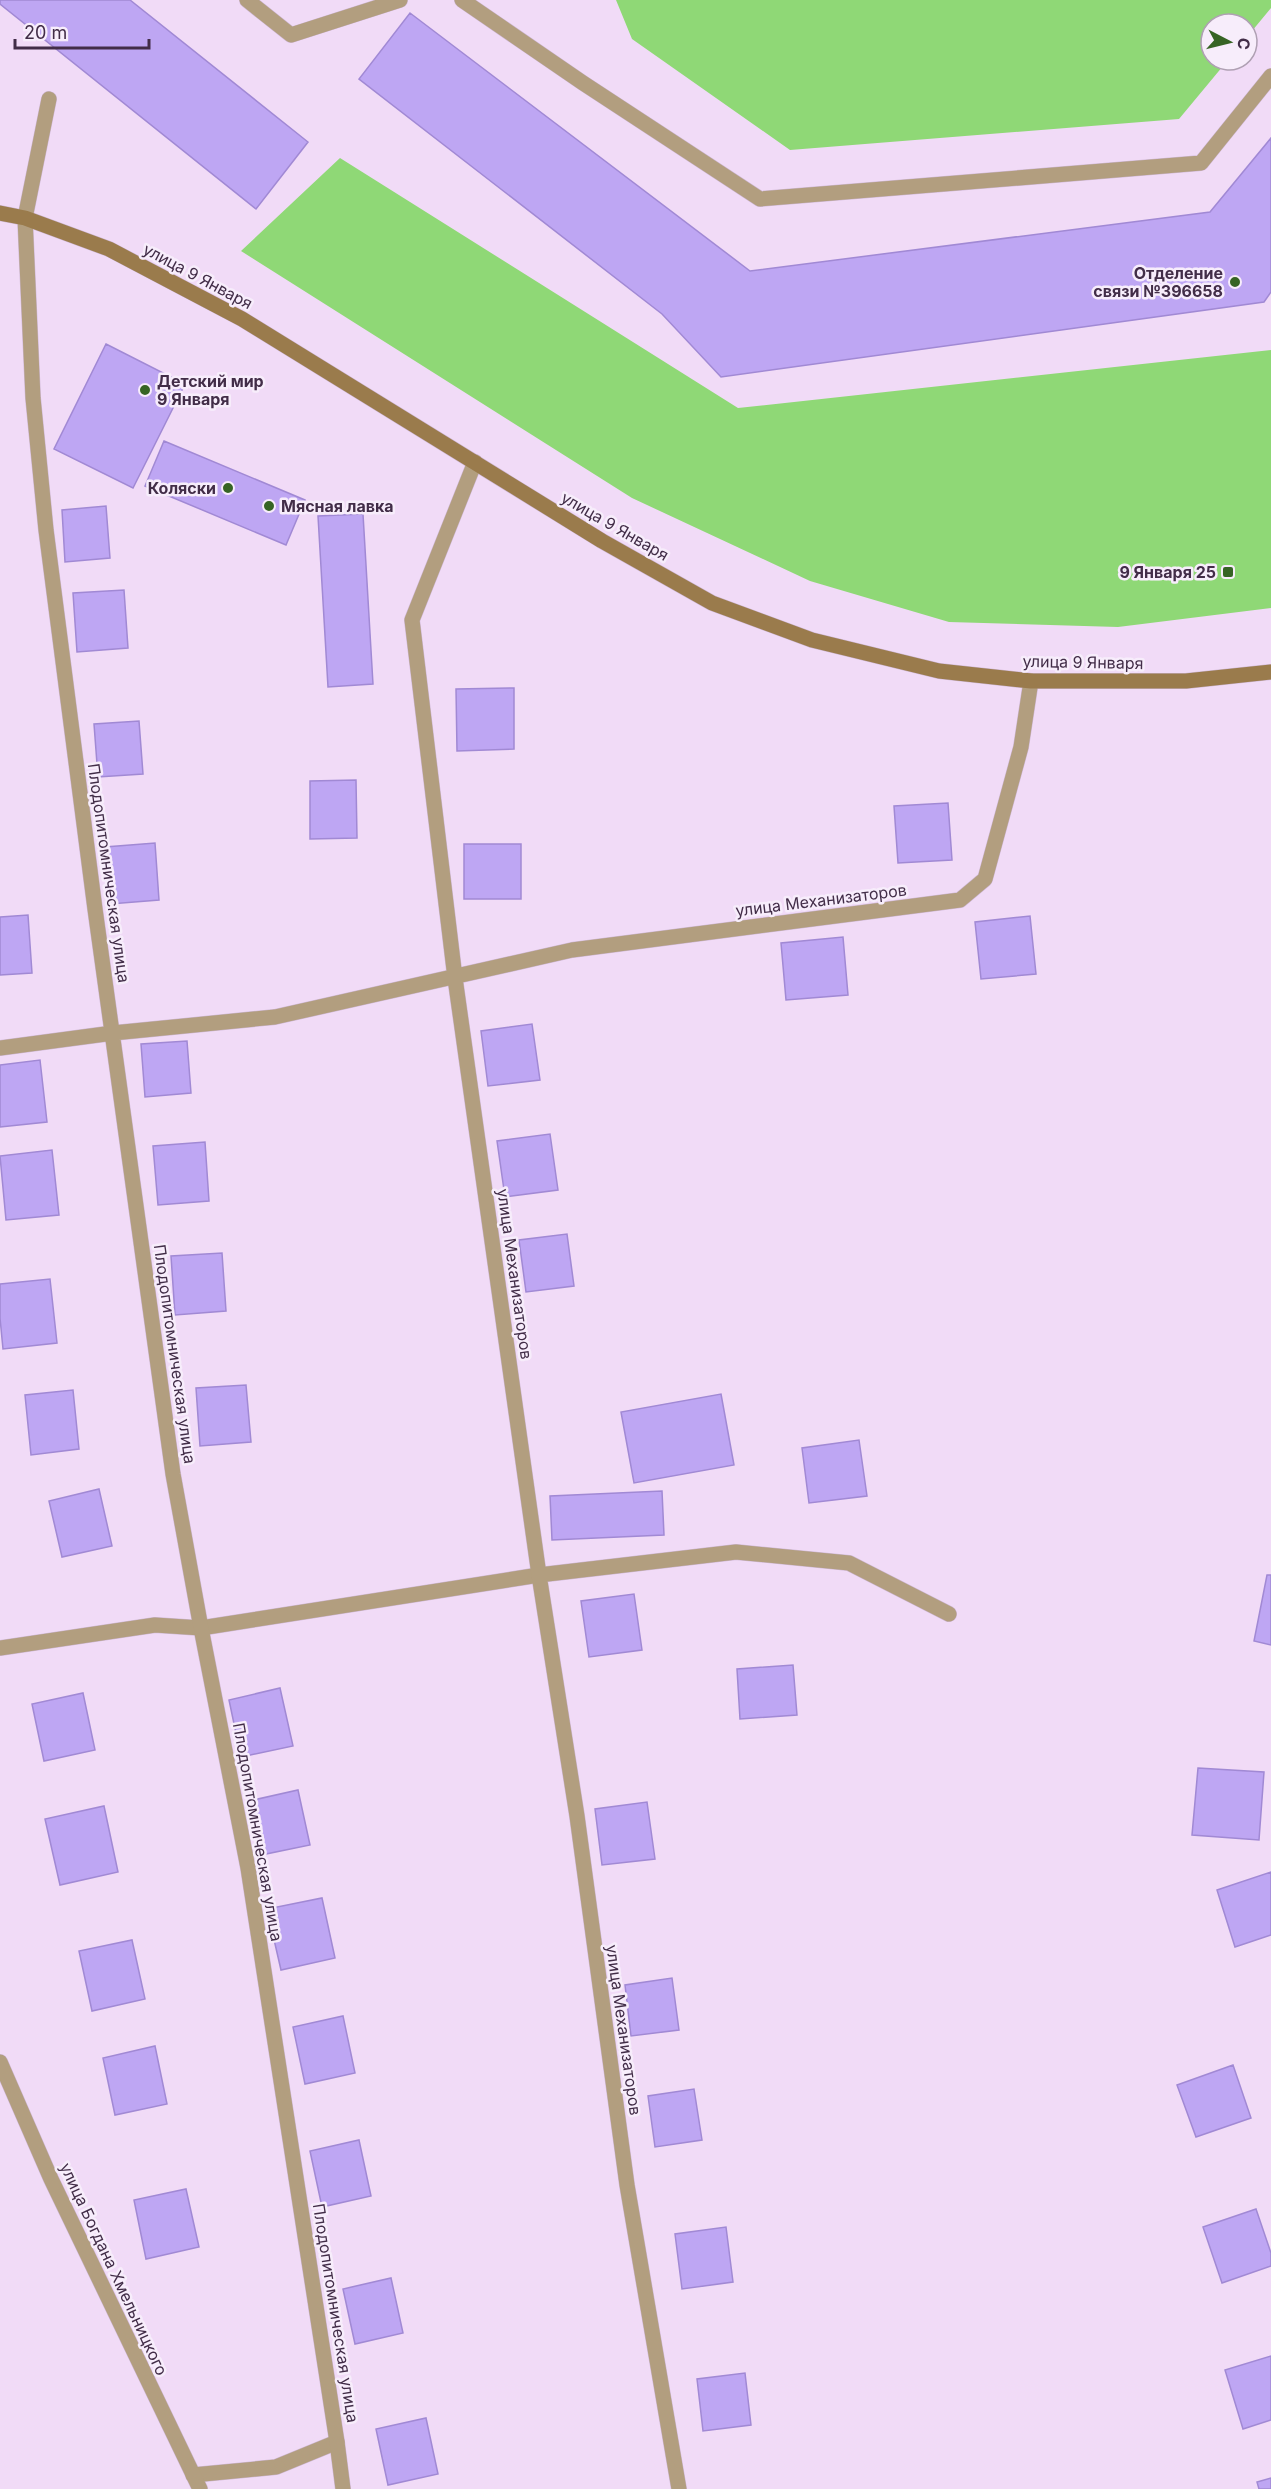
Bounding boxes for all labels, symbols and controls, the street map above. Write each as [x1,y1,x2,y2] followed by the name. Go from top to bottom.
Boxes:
[15,12,148,50] scale bar
[1199,12,1259,72] north arrow
[24,22,67,43] text: 20 m
[1233,37,1255,51] text: С
[140,239,256,313] street label: улица 9 Января
[1093,263,1223,301] place label: Отделение связи №396658
[1228,275,1242,289] marker: Отделение связи №396658
[157,371,264,409] place label: Детский мир 9 Января
[138,383,152,397] marker: Детский мир 9 Января
[148,478,216,498] place label: Коляски
[221,481,235,495] marker: Коляски
[558,487,672,565] street label: улица 9 Января
[281,496,394,516] place label: Мясная лавка
[262,499,276,513] marker: Мясная лавка
[1119,562,1216,582] place label: 9 Января 25
[1221,565,1235,579] marker: 9 Января 25
[1022,651,1144,673] street label: улица 9 Января
[84,762,134,984] street label: Плодопитомническая улица
[734,880,908,920] street label: улица Механизаторов
[493,1187,537,1361] street label: улица Механизаторов
[150,1243,200,1465] street label: Плодопитомническая улица
[229,1721,287,1943] street label: Плодопитомническая улица
[602,1943,646,2117] street label: улица Механизаторов
[56,2160,172,2378] street label: улица Богдана Хмельницкого
[309,2202,363,2424] street label: Плодопитомническая улица

